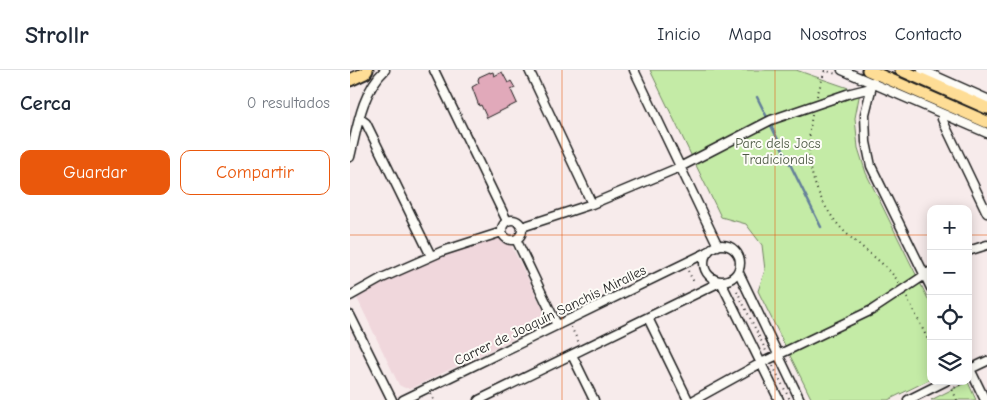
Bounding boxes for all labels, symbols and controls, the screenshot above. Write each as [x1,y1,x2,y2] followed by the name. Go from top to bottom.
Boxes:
[25,21,89,49] text: Strollr
[657,24,701,45] text: Inicio
[729,24,772,45] text: Mapa
[800,24,867,45] text: Nosotros
[895,24,962,45] text: Contacto
[20,91,71,115] text: Cerca
[247,94,330,112] text: 0 resultados
[735,135,821,168] park label: Parc dels Jocs Tradicionals
[20,150,170,195] button: Guardar
[180,150,330,195] button: Compartir
[927,205,972,385] map controls
[927,205,972,250] button: +
[927,250,972,295] button: −
[452,261,649,369] street label: Carrer de Joaquín Sanchis Miralles
[927,295,972,340] button: locate
[927,340,972,385] button: layers

